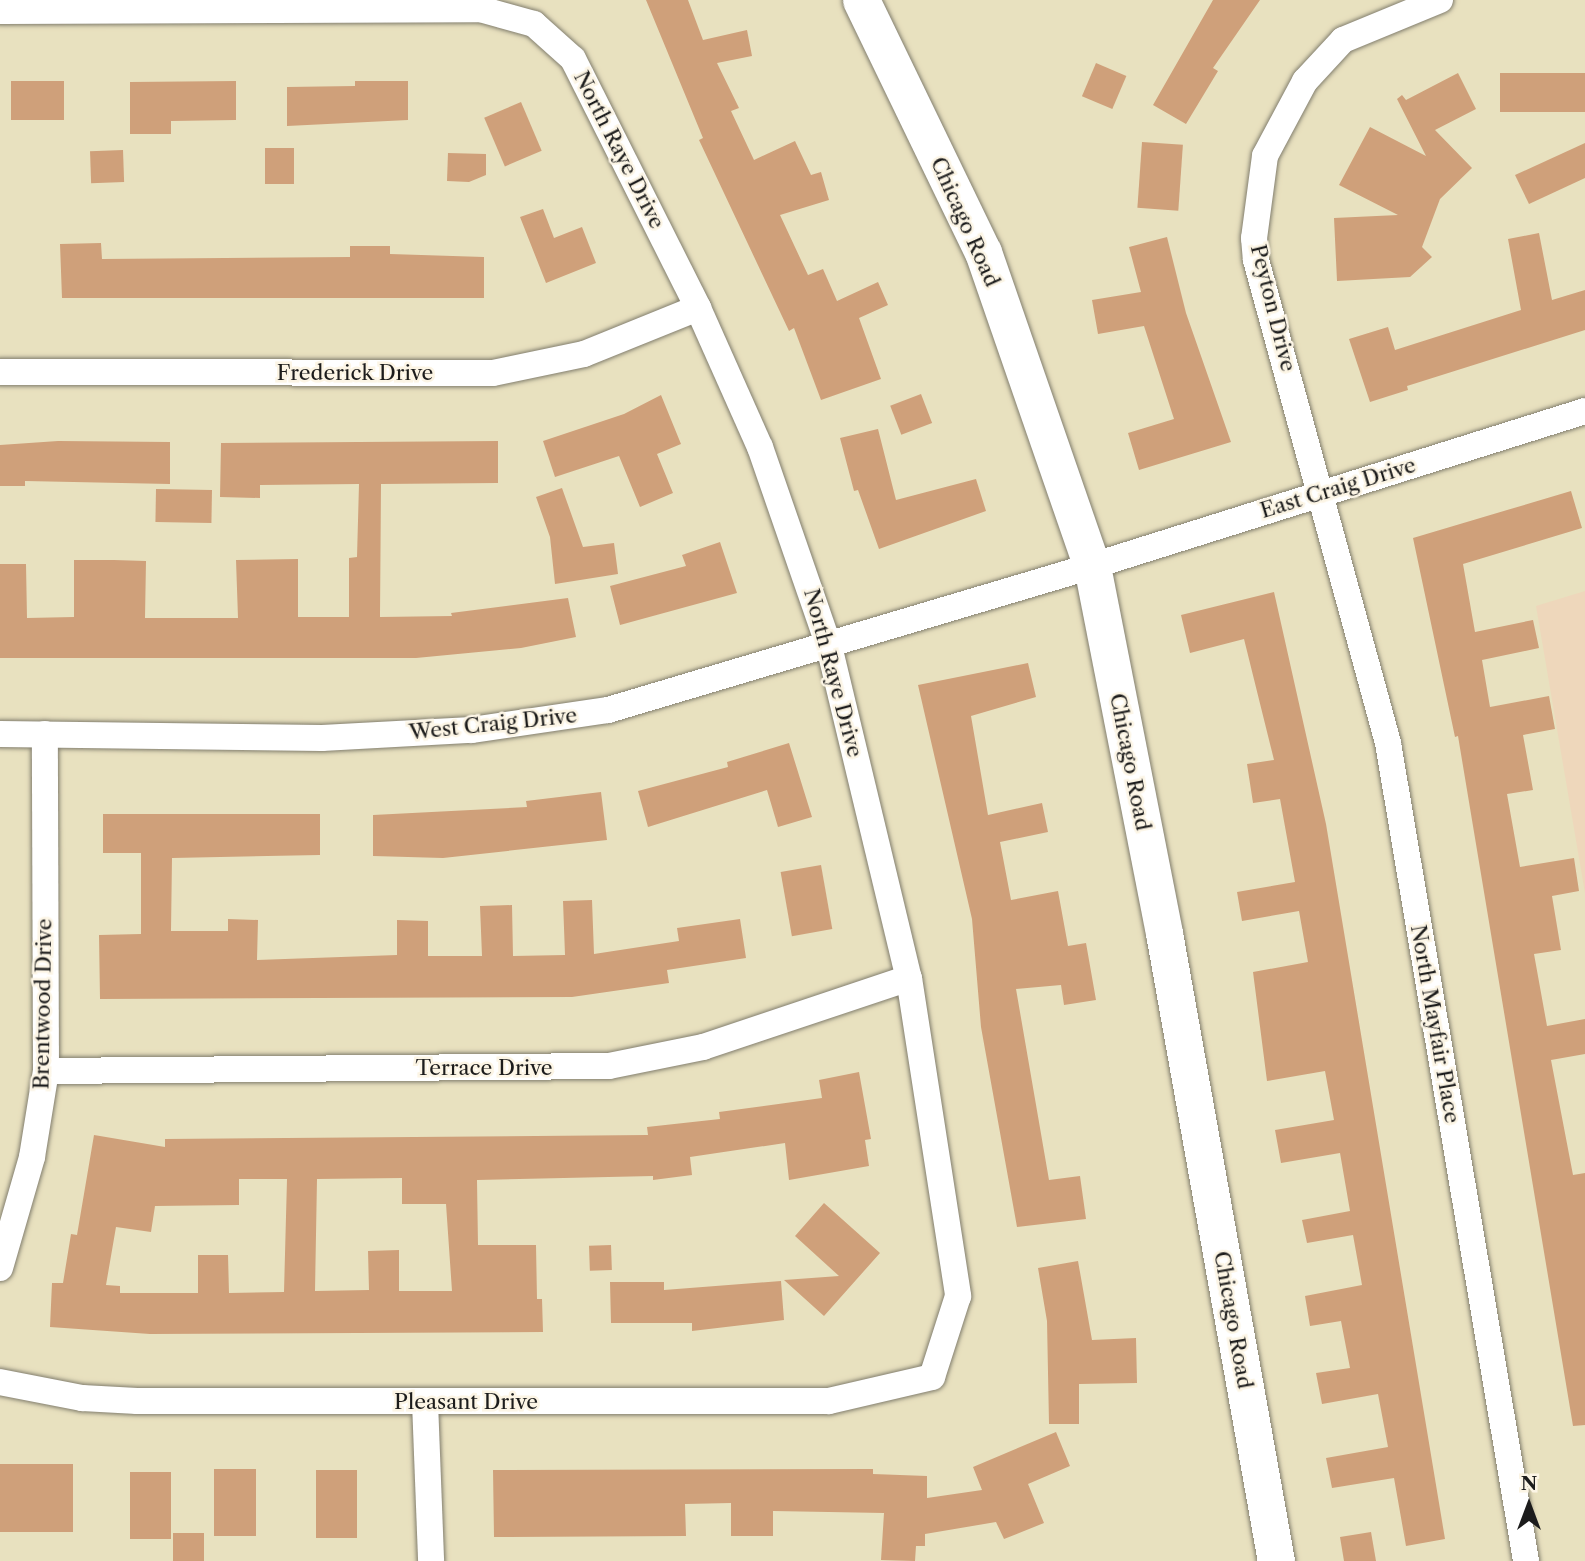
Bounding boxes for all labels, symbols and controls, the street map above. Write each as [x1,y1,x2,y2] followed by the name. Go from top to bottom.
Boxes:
[568,67,670,233] street label: North Raye Drive
[925,153,1005,291] street label: Chicago Road
[1245,242,1301,374] street label: Peyton Drive
[276,360,434,386] street label: Frederick Drive
[1257,452,1419,524] street label: East Craig Drive
[798,586,868,760] street label: North Raye Drive
[1104,691,1156,833] street label: Chicago Road
[408,703,578,745] street label: West Craig Drive
[29,918,57,1090] street label: Brentwood Drive
[1405,923,1465,1125] street label: North Mayfair Place
[415,1055,553,1081] street label: Terrace Drive
[1209,1249,1257,1391] street label: Chicago Road
[394,1389,538,1415] street label: Pleasant Drive
[1494,1470,1564,1540] north arrow
[1521,1472,1537,1495] text: N

